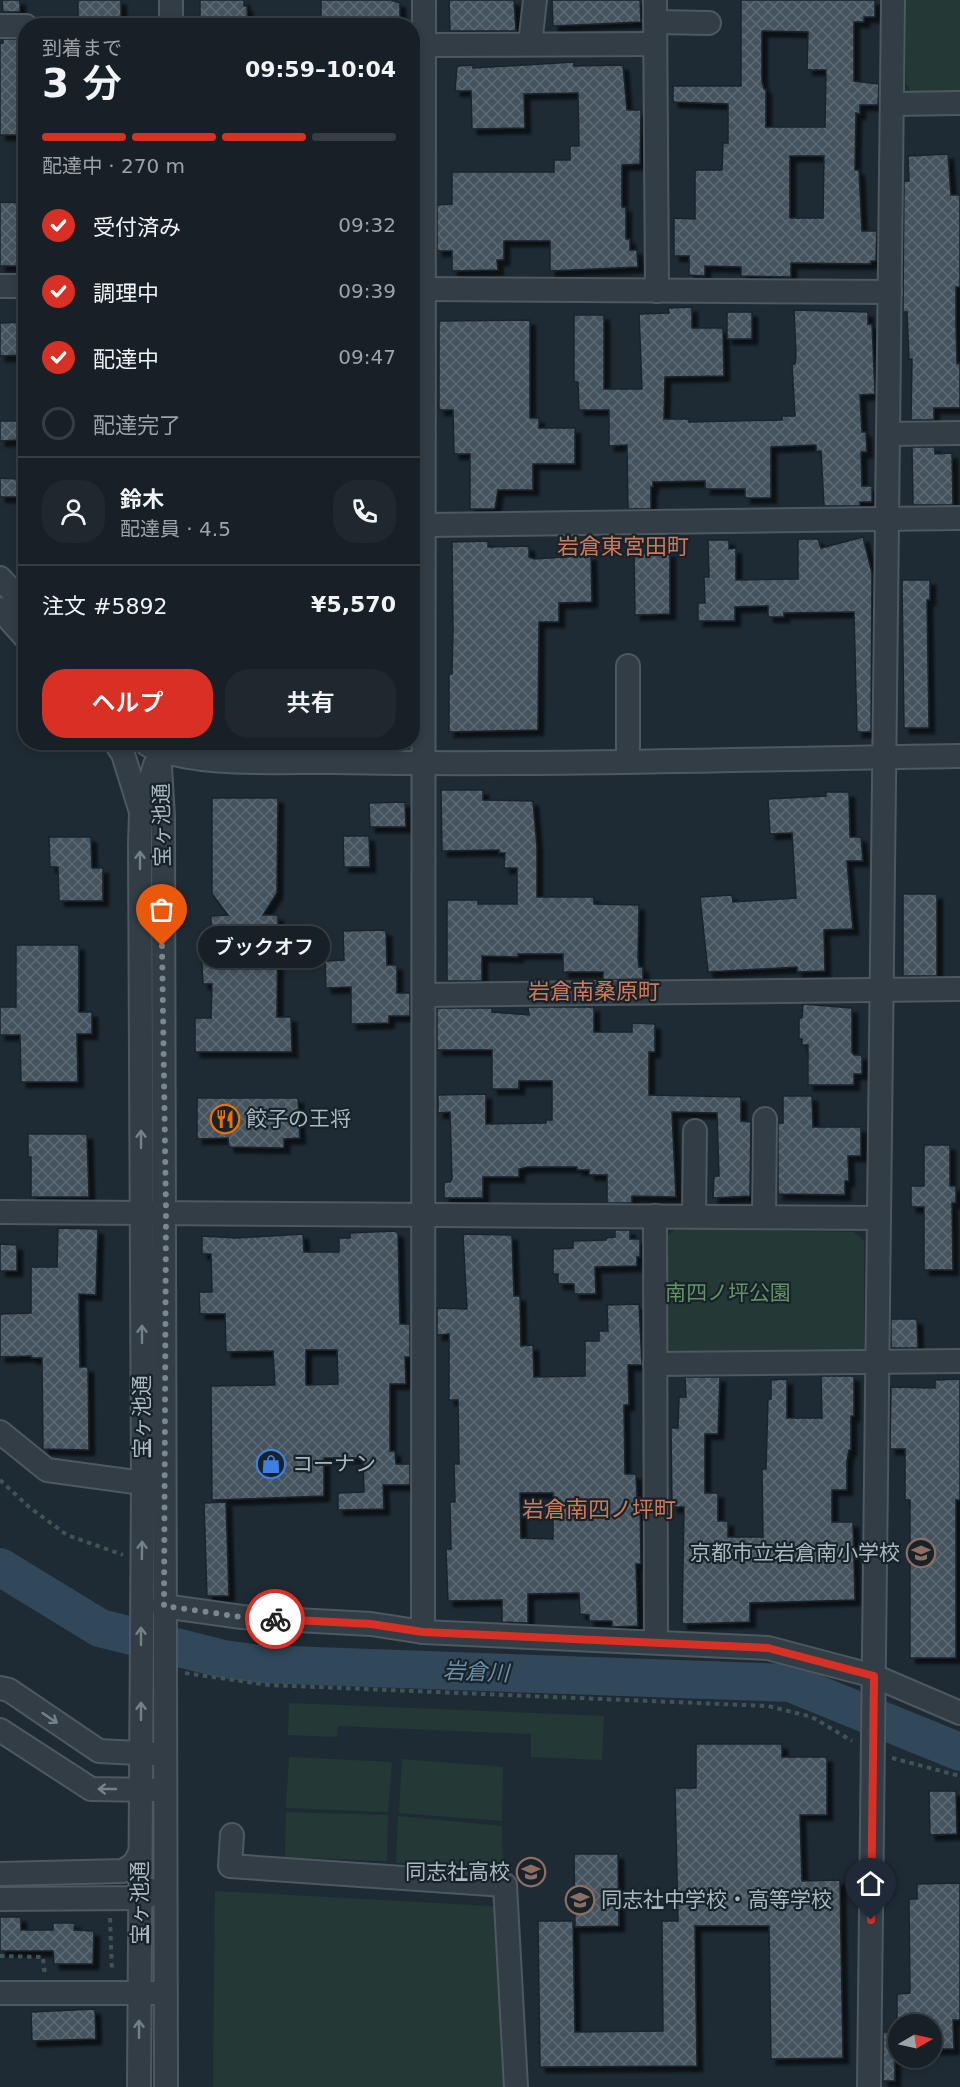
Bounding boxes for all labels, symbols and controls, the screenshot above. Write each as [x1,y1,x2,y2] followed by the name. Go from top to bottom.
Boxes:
[42,36,122,60] text: 到着まで
[245,57,396,82] text: 09:59–10:04
[42,61,122,106] text: 3 分
[42,154,185,178] text: 配達中 · 270 m
[42,209,75,242] icon: check
[338,213,396,237] text: 09:32
[93,215,181,240] text: 受付済み
[42,275,75,308] icon: check
[338,279,396,303] text: 09:39
[93,281,159,306] text: 調理中
[42,341,75,374] icon: check
[338,345,396,369] text: 09:47
[93,347,159,372] text: 配達中
[93,413,181,438] text: 配達完了
[42,480,105,543] button: person
[333,480,396,543] button: phone
[120,487,164,512] text: 鈴木
[120,517,231,541] text: 配達員 · 4.5
[557,534,689,559] district label: 岩倉東宮田町
[311,592,396,617] text: ¥5,570
[42,594,167,619] text: 注文 #5892
[42,669,213,738] button: ヘルプ
[225,669,396,738] button: 共有
[149,783,175,867] street label: 宝ヶ池通
[134,850,146,870] one-way arrow
[136,884,187,946] pin
[145,893,178,926] icon: bag
[198,925,330,967] callout: ブックオフ
[214,935,314,959] text: ブックオフ
[528,979,660,1004] district label: 岩倉南桑原町
[209,1103,241,1135] restaurant icon: 餃子の王将
[246,1107,351,1131] place label: 餃子の王将
[135,1129,147,1149] one-way arrow
[665,1281,791,1305] park label: 南四ノ坪公園
[136,1324,148,1344] one-way arrow
[130,1375,154,1459] street label: 宝ヶ池通
[255,1448,287,1480] shop icon: コーナン
[292,1452,376,1476] place label: コーナン
[522,1497,676,1522] district label: 岩倉南四ノ坪町
[905,1537,937,1569] school or university icon: 京都市立岩倉南小学校
[136,1540,148,1560] one-way arrow
[690,1541,900,1565] place label: 京都市立岩倉南小学校
[245,1589,305,1649] courier
[259,1603,292,1636] icon: bike
[135,1626,147,1646] one-way arrow
[443,1658,511,1686] water label: 岩倉川
[135,1701,147,1721] one-way arrow
[41,1712,58,1724] one-way arrow
[98,1783,118,1795] one-way arrow
[515,1856,547,1888] school or university icon: 同志社高校
[845,1858,896,1920] pin
[405,1860,510,1884] place label: 同志社高校
[128,1861,152,1945] street label: 宝ヶ池通
[854,1867,887,1900] icon: home
[564,1884,596,1916] school or university icon: 同志社中学校・高等学校
[601,1888,832,1912] place label: 同志社中学校・高等学校
[888,2014,942,2068] north arrow
[888,2014,942,2068] map controls
[133,2019,145,2039] one-way arrow

